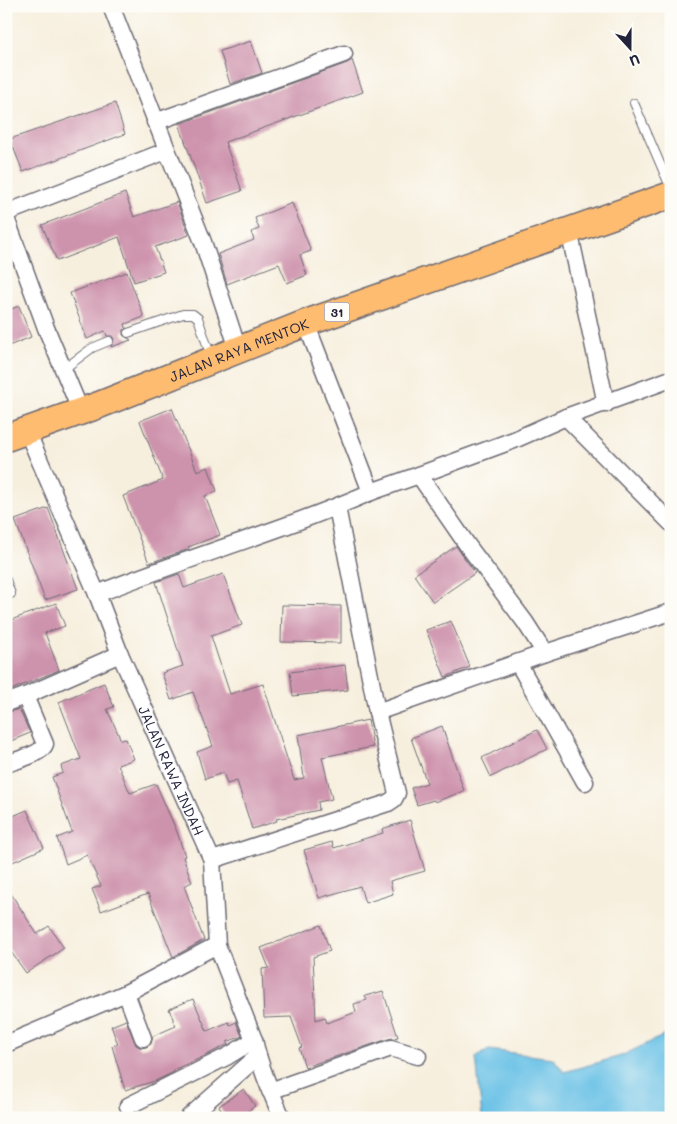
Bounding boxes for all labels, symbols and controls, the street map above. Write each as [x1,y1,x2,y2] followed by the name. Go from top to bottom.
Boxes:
[604,22,654,72] north arrow
[627,50,643,71] text: U
[324,302,350,322] road number: 31
[166,313,312,386] street label: JALAN RAYA MENTOK
[135,702,209,838] street label: JALAN RAWA INDAH

